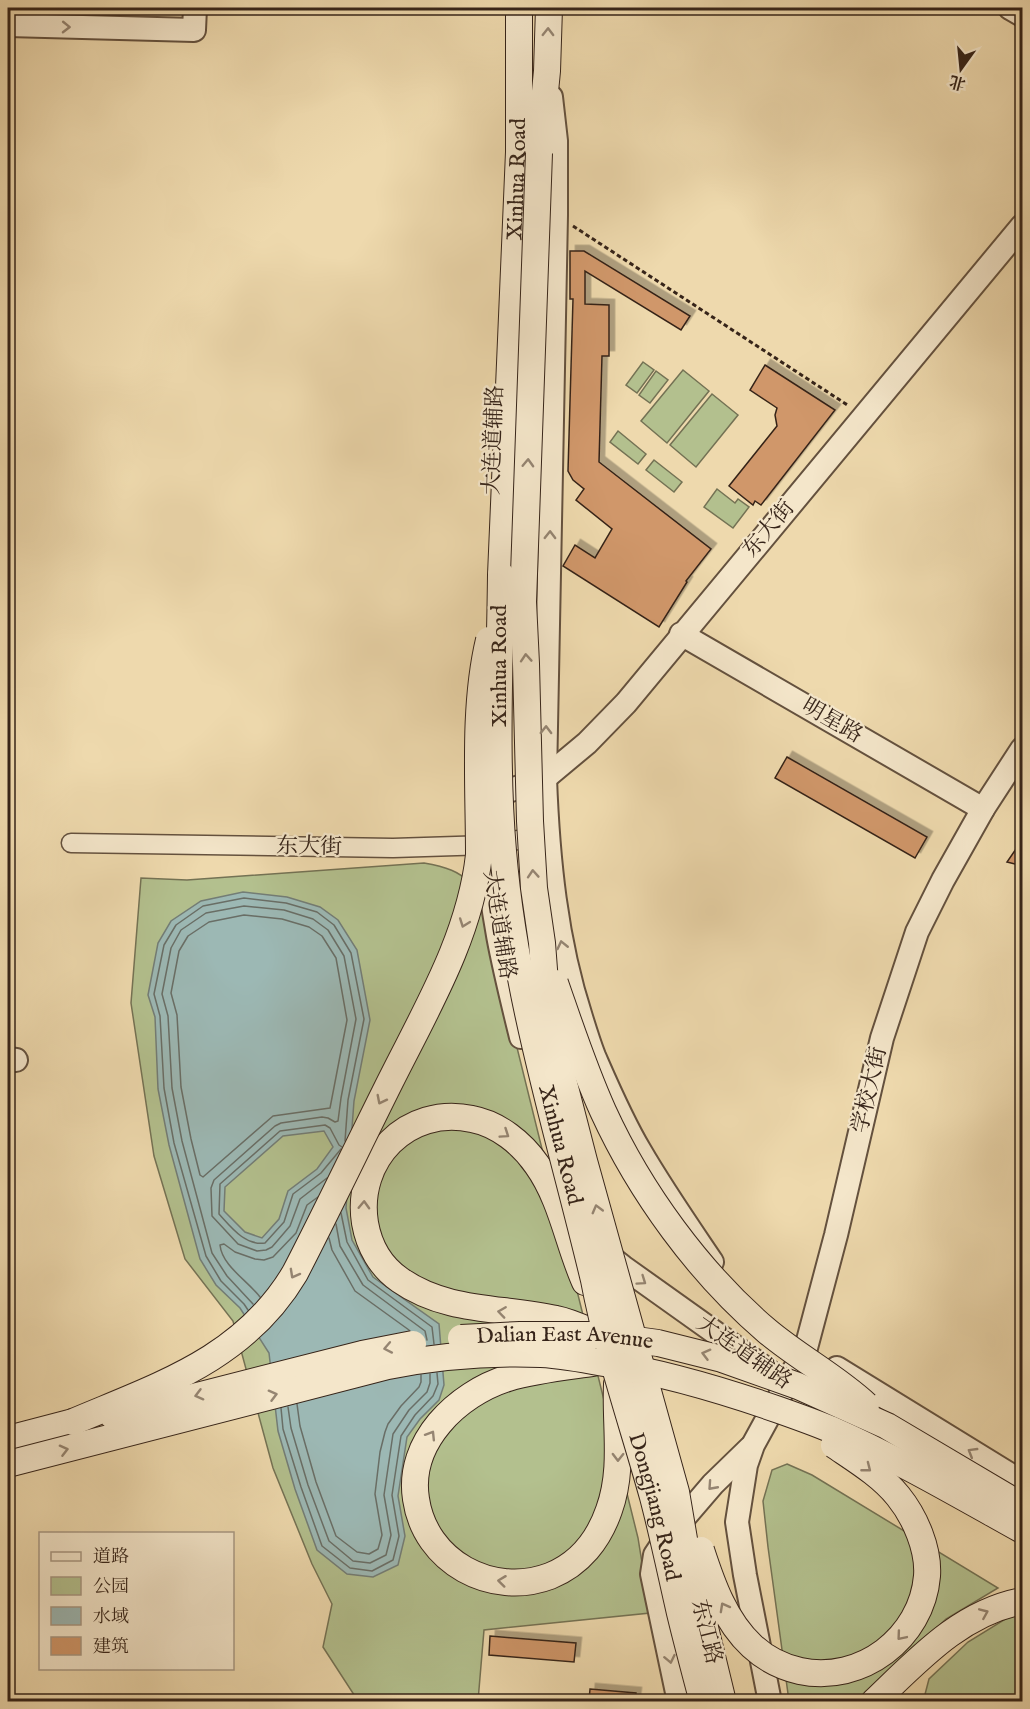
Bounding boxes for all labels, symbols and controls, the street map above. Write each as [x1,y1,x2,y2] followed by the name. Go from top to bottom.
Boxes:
[61,20,70,33] one-way arrow
[542,27,554,36] one-way arrow
[931,39,991,99] north arrow
[947,70,968,93] text: 北
[501,118,533,241] street label: Xinhua Road
[478,385,510,495] street label: 大连道辅路
[521,459,534,468] one-way arrow
[737,495,801,563] street label: 东大街
[544,530,556,539] one-way arrow
[486,605,514,727] street label: Xinhua Road
[520,654,533,663] one-way arrow
[796,692,868,750] street label: 明星路
[540,725,552,734] one-way arrow
[276,832,342,862] street label: 东大街
[477,868,521,982] street label: 大连道辅路
[527,869,540,878] one-way arrow
[459,918,472,928] one-way arrow
[557,940,570,950] one-way arrow
[846,1044,894,1136] street label: 学校大街
[531,1082,589,1208] street label: Xinhua Road
[377,1094,389,1105] one-way arrow
[498,1127,509,1138] one-way arrow
[358,1200,371,1209] one-way arrow
[592,1204,604,1215] one-way arrow
[289,1268,301,1278] one-way arrow
[635,1274,646,1285] one-way arrow
[497,1306,506,1318] one-way arrow
[691,1310,797,1396] street label: 大连道辅路
[476,1321,655,1356] street label: Dalian East Avenue
[383,1341,393,1354] one-way arrow
[701,1349,711,1362] one-way arrow
[194,1388,204,1401] one-way arrow
[267,1390,278,1402] one-way arrow
[621,1429,686,1584] street label: Dongjiang Road
[423,1431,435,1441] one-way arrow
[59,1444,69,1457] one-way arrow
[968,1447,978,1459] one-way arrow
[612,1452,624,1461] one-way arrow
[860,1461,871,1472] one-way arrow
[708,1479,719,1490] one-way arrow
[39,1532,234,1670] legend
[93,1546,129,1569] text: 道路
[93,1576,129,1599] text: 公园
[498,1576,507,1588] one-way arrow
[684,1597,728,1667] street label: 东江路
[720,1603,731,1613] one-way arrow
[93,1606,129,1629] text: 水域
[978,1608,989,1620] one-way arrow
[897,1629,908,1640] one-way arrow
[93,1636,129,1659] text: 建筑
[662,1653,675,1663] one-way arrow

